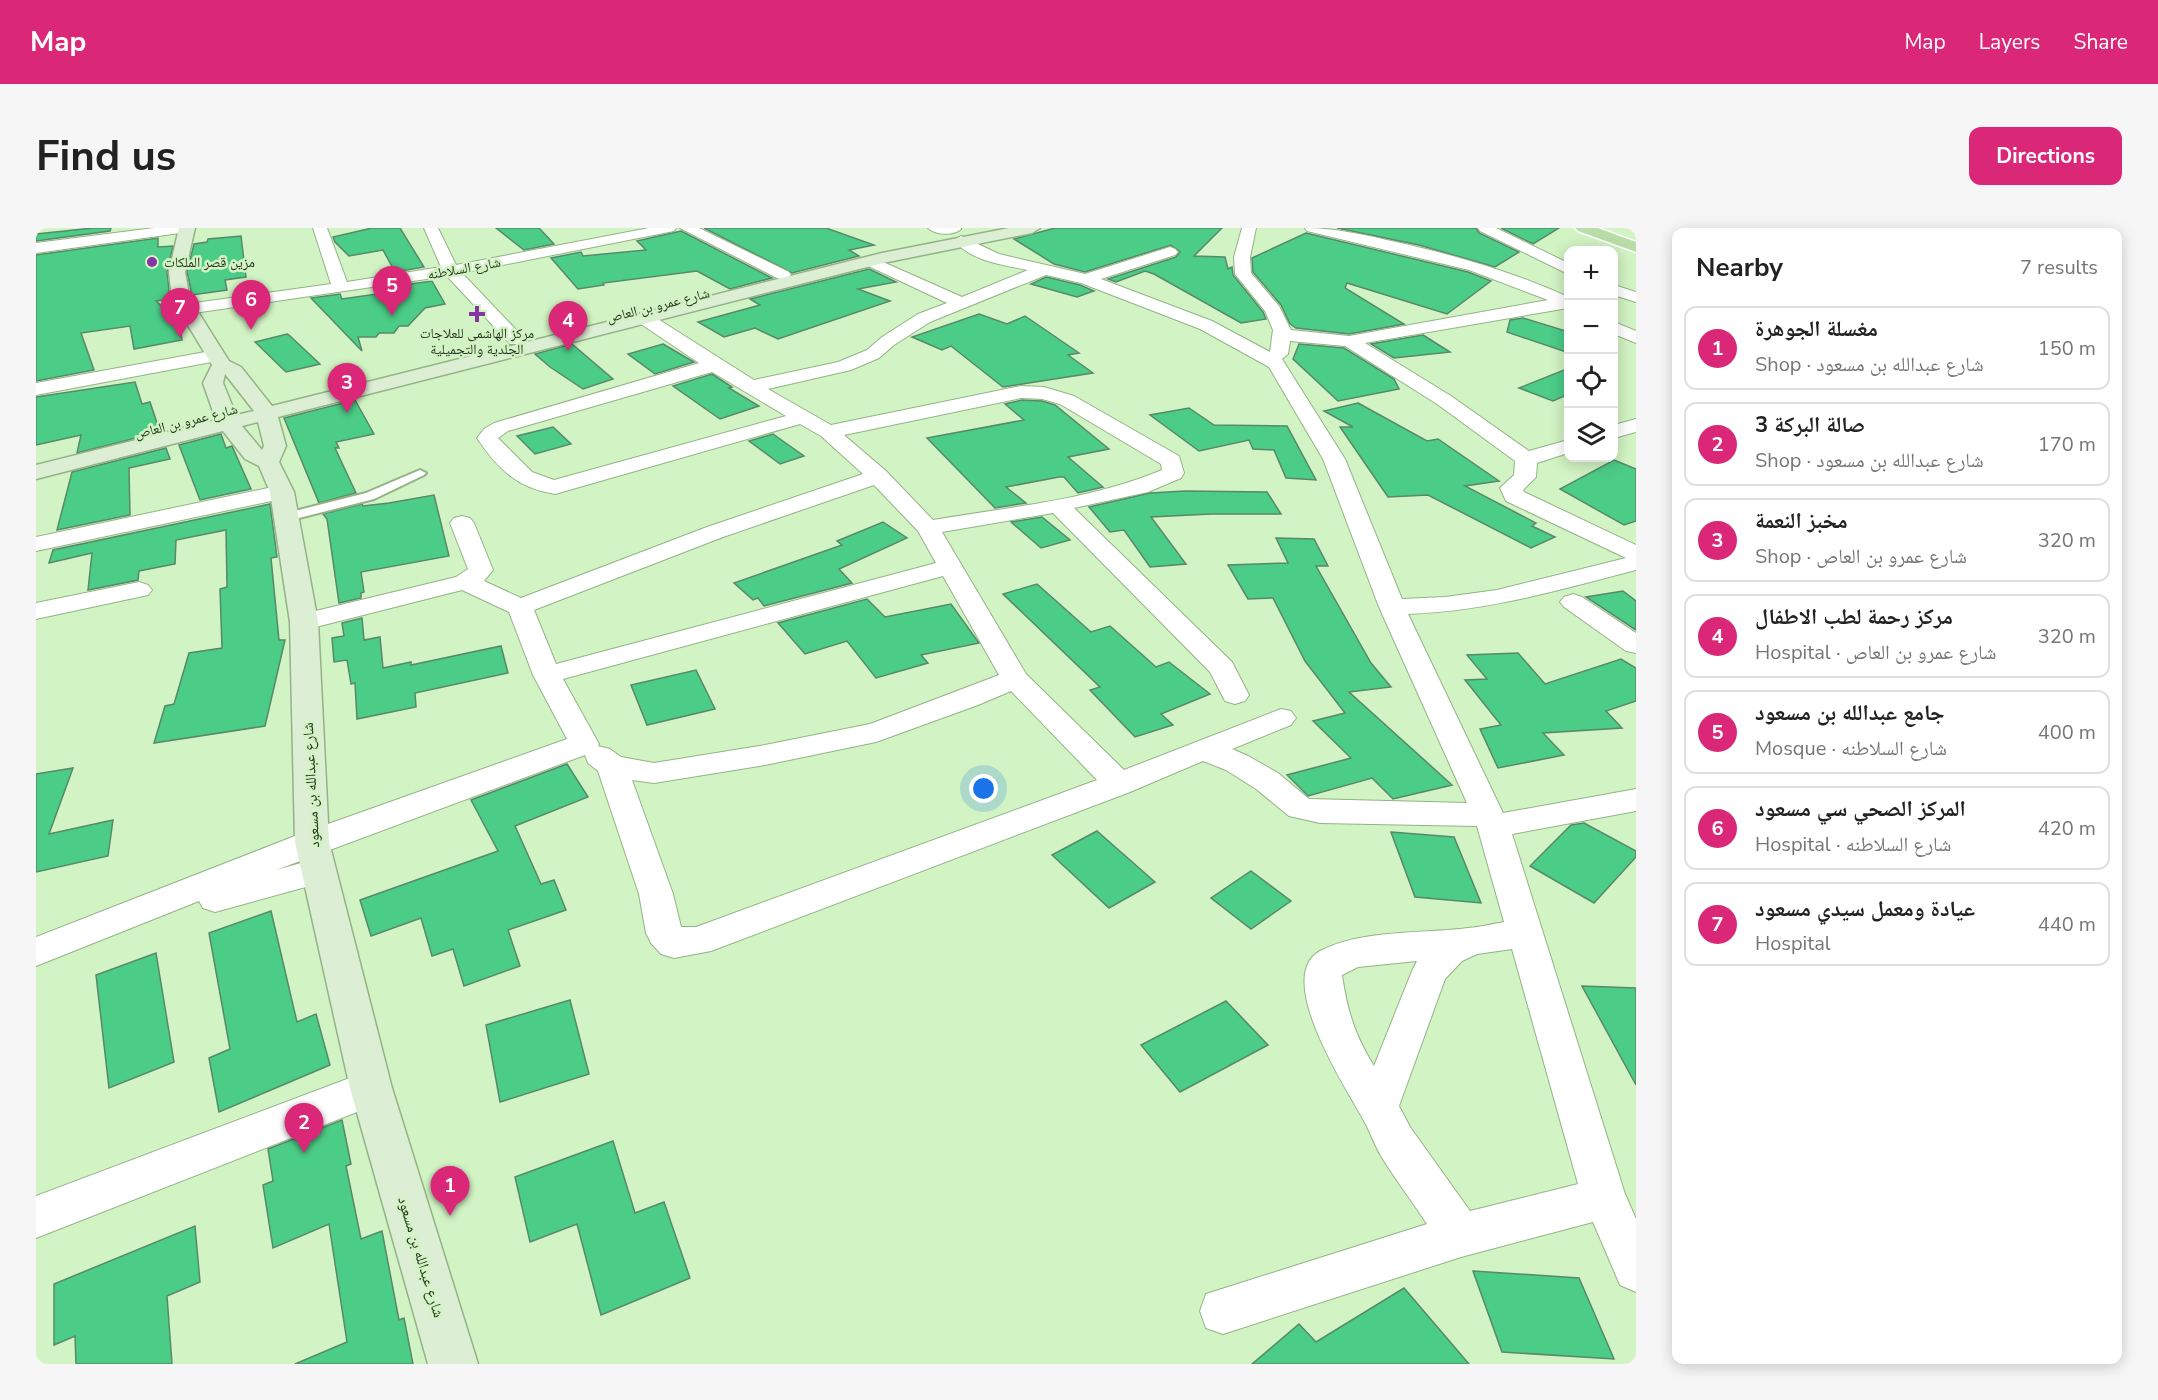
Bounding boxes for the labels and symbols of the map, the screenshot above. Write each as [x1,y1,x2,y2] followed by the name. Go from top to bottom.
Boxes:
[164,253,255,272] place label: مزين قصر الملكات
[426,253,502,284] street label: شارع السلاطنه
[145,255,159,269] marker: مزين قصر الملكات
[372,266,412,316] pin: 5
[232,280,270,330] pin: 6
[605,284,712,327] street label: شارع عمرو بن العاص
[160,288,200,338] pin: 7
[548,302,588,351] pin: 4
[468,305,486,323] marker: مركز الهاشمي للعلاجات الجلدية والتجميلية
[420,324,534,359] place label: مركز الهاشمي للعلاجات الجلدية والتجميلية
[328,364,366,413] pin: 3
[133,400,240,443] street label: شارع عمرو بن العاص
[298,722,324,848] street label: شارع عبدالله بن مسعود
[969,774,998,803] your location
[284,1104,324,1153] pin: 2
[430,1166,470,1216] pin: 1
[393,1194,449,1320] street label: شارع عبدالله بن مسعود

